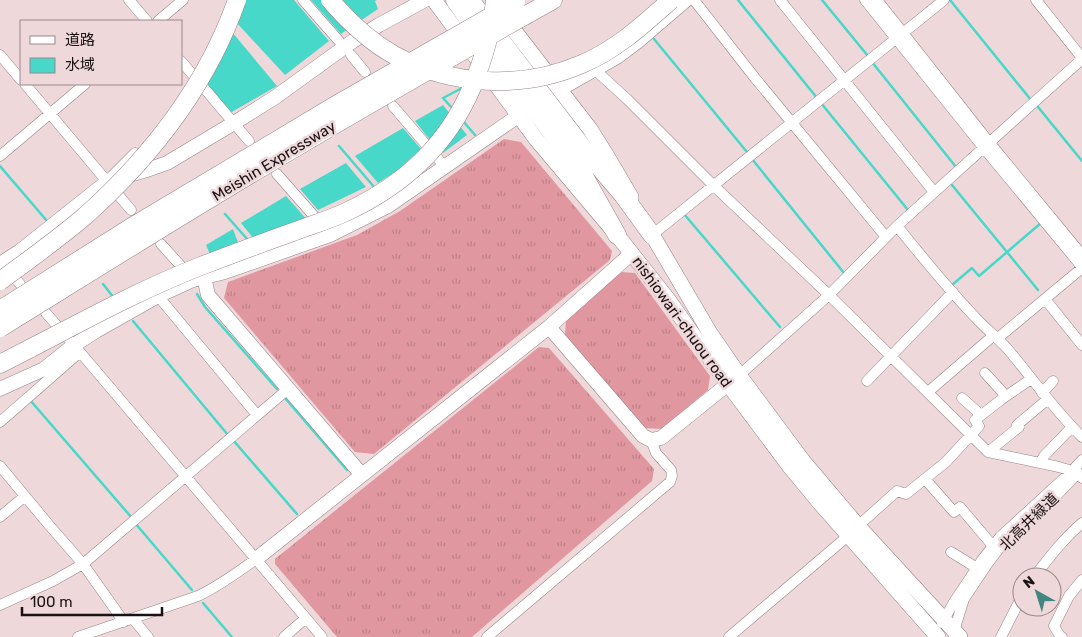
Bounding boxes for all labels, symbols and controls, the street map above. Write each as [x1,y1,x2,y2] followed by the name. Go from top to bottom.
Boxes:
[20,20,182,85] legend
[65,31,95,49] text: 道路
[65,56,95,74] text: 水域
[209,117,339,205] street label: Meishin Expressway
[628,253,736,391] street label: nishiowari-chuou road
[996,489,1062,555] street label: 北高井緑道
[1012,567,1062,617] north arrow
[1020,573,1038,592] text: N
[22,584,162,616] scale bar
[30,593,72,611] text: 100 m

